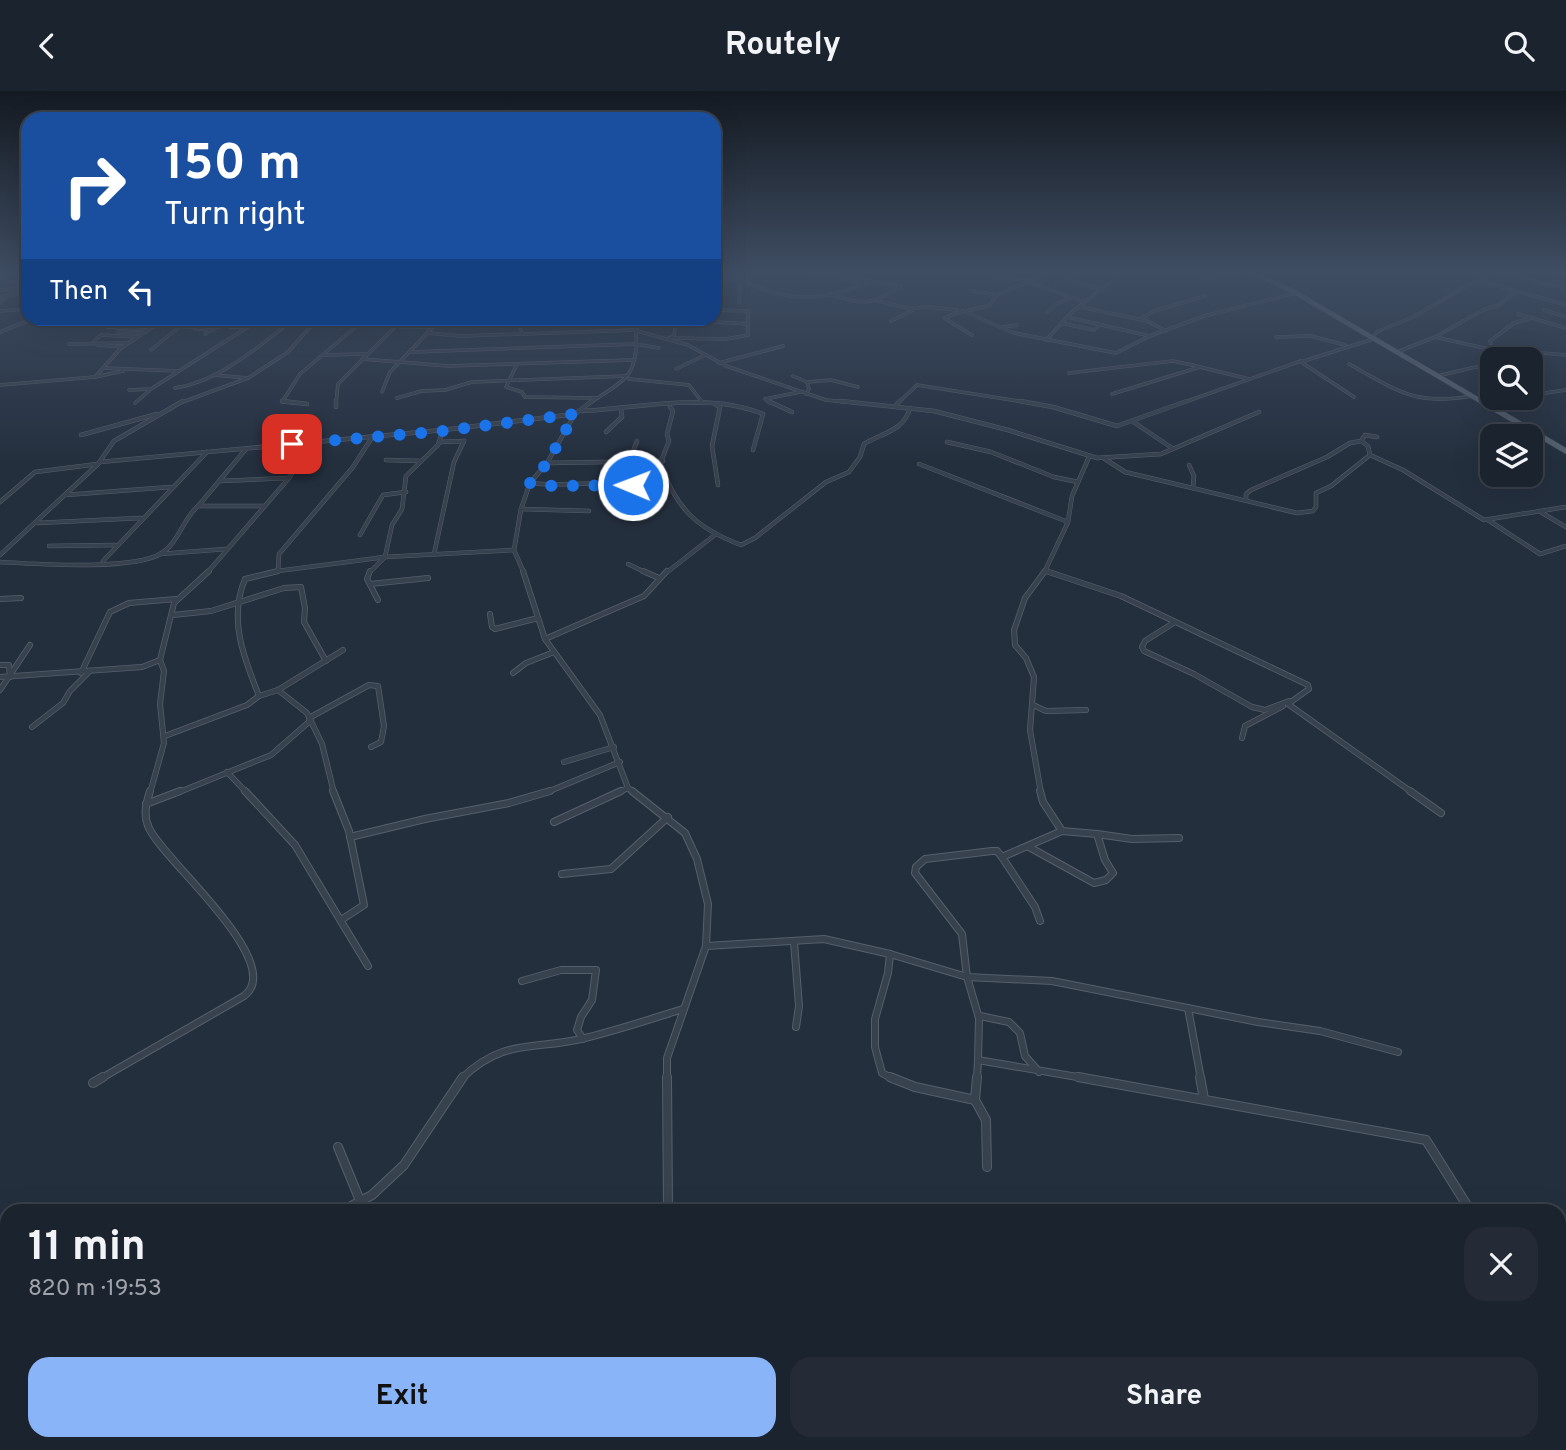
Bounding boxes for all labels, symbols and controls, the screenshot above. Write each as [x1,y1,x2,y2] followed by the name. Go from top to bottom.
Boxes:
[725,26,841,66] text: Routely
[28,27,66,65] icon: back
[1500,27,1538,65] icon: search
[164,135,301,197] text: 150 m
[49,140,140,231] icon: right
[164,196,306,236] text: Turn right
[122,273,160,311] icon: left
[49,276,108,309] text: Then
[1480,347,1543,487] map controls
[1480,347,1543,410] button: search
[262,414,322,474] pin
[1480,424,1543,487] button: layers
[273,425,311,463] icon: arrive
[596,448,670,522] position arrow
[28,1222,146,1275] text: 11 min
[1464,1227,1538,1301] button: close
[28,1275,162,1304] text: 820 m · 19:53
[28,1357,776,1437] button: Exit
[790,1357,1538,1437] button: Share

